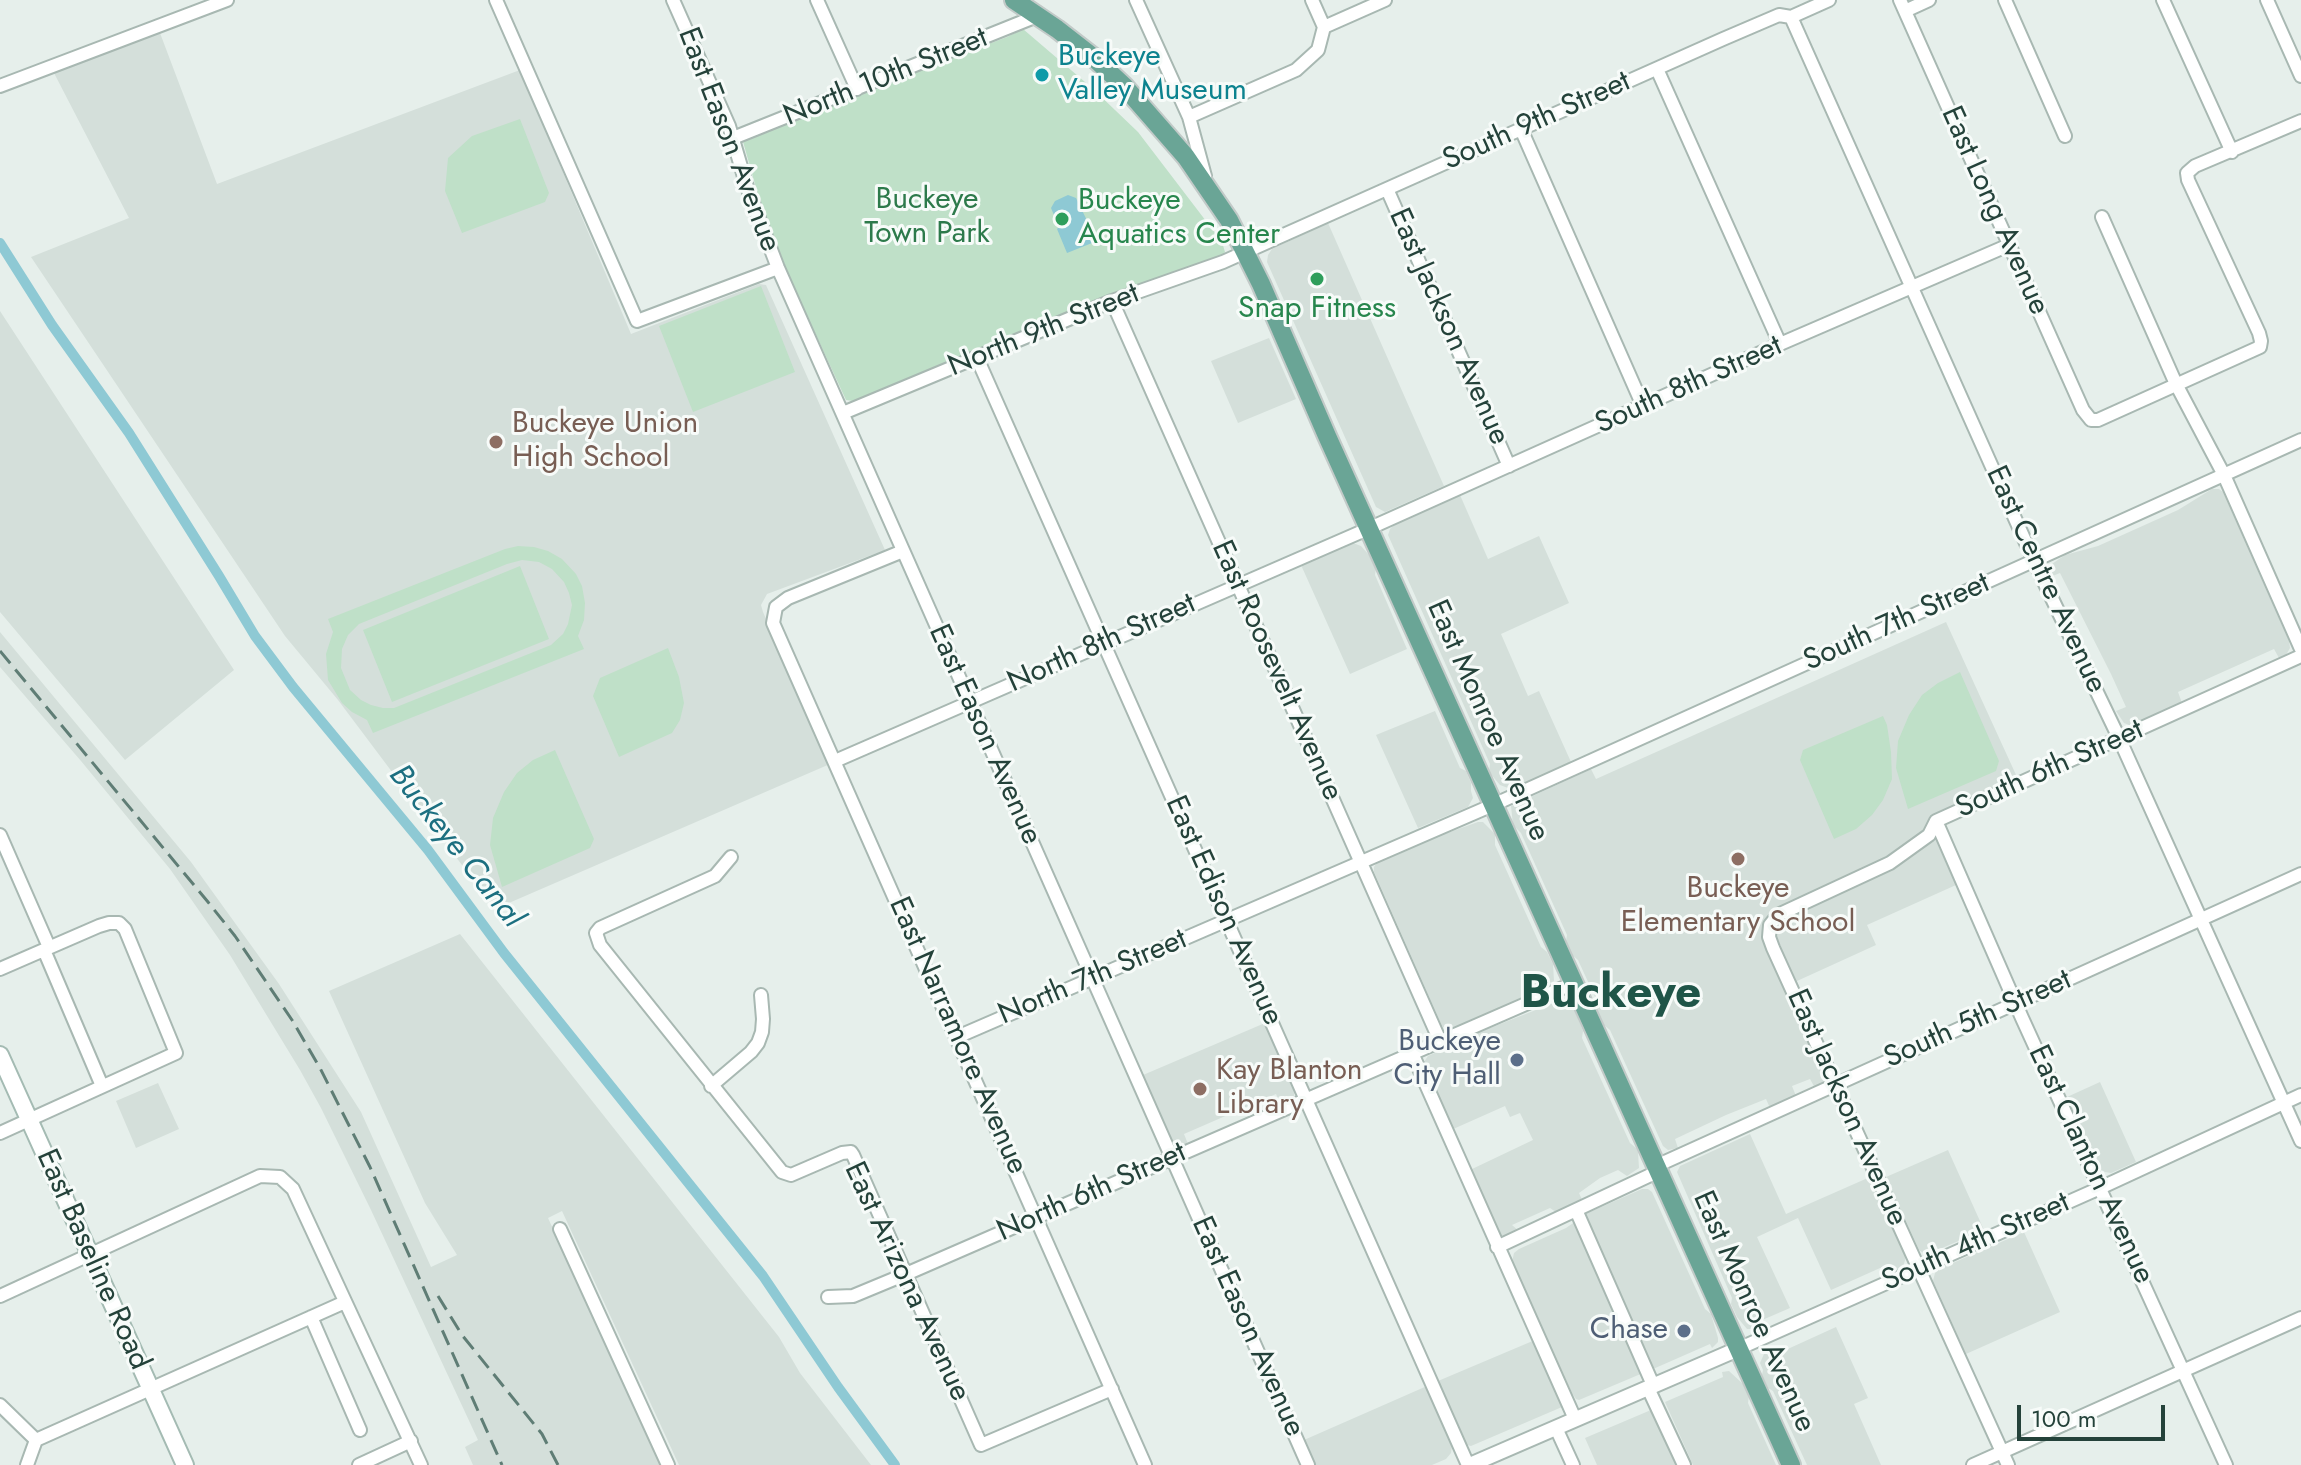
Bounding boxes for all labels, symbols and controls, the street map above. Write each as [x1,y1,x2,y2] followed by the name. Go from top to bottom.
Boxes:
[779,21,993,135] street label: North 10th Street
[669,23,787,257] street label: East Eason Avenue
[1058,40,1247,110] place label: Buckeye Valley Museum
[1438,65,1636,179] street label: South 9th Street
[1033,66,1051,84] marker: Buckeye Valley Museum
[1932,101,2056,321] street label: East Long Avenue
[864,183,990,254] park label: Buckeye Town Park
[1078,184,1280,254] place label: Buckeye Aquatics Center
[1380,203,1516,451] street label: East Jackson Avenue
[1053,210,1071,228] marker: Buckeye Aquatics Center
[1308,270,1326,288] marker: Snap Fitness
[943,276,1145,386] street label: North 9th Street
[1238,292,1396,328] place label: Snap Fitness
[1590,329,1788,443] street label: South 8th Street
[512,407,698,478] place label: Buckeye Union High School
[487,433,505,451] marker: Buckeye Union High School
[1977,461,2113,699] street label: East Centre Avenue
[1202,535,1350,807] street label: East Roosevelt Avenue
[1798,566,1996,680] street label: South 7th Street
[1003,587,1201,701] street label: North 8th Street
[1418,595,1556,847] street label: East Monroe Avenue
[919,620,1049,850] street label: East Eason Avenue
[1951,713,2149,827] street label: South 6th Street
[380,758,530,936] water label: Buckeye Canal
[1156,791,1290,1031] street label: East Edison Avenue
[1729,850,1747,868] marker: Buckeye Elementary School
[1621,872,1855,942] place label: Buckeye Elementary School
[880,892,1034,1180] street label: East Narramore Avenue
[993,922,1193,1034] street label: North 7th Street
[1879,963,2077,1077] street label: South 5th Street
[1521,968,1701,1024] district label: Buckeye
[1778,984,1914,1232] street label: East Jackson Avenue
[1394,1025,1501,1096] place label: Buckeye City Hall
[2019,1040,2161,1290] street label: East Clanton Avenue
[1508,1051,1526,1069] marker: Buckeye City Hall
[1216,1054,1363,1124] place label: Kay Blanton Library
[1191,1080,1209,1098] marker: Kay Blanton Library
[992,1135,1192,1251] street label: North 6th Street
[27,1144,157,1376] street label: East Baseline Road
[835,1157,977,1407] street label: East Arizona Avenue
[1684,1186,1822,1438] street label: East Monroe Avenue
[1877,1186,2075,1300] street label: South 4th Street
[1182,1212,1312,1442] street label: East Eason Avenue
[1590,1313,1668,1349] place label: Chase
[1675,1322,1693,1340] marker: Chase
[2021,1389,2169,1439] scale bar
[2031,1401,2097,1436] text: 100 m

